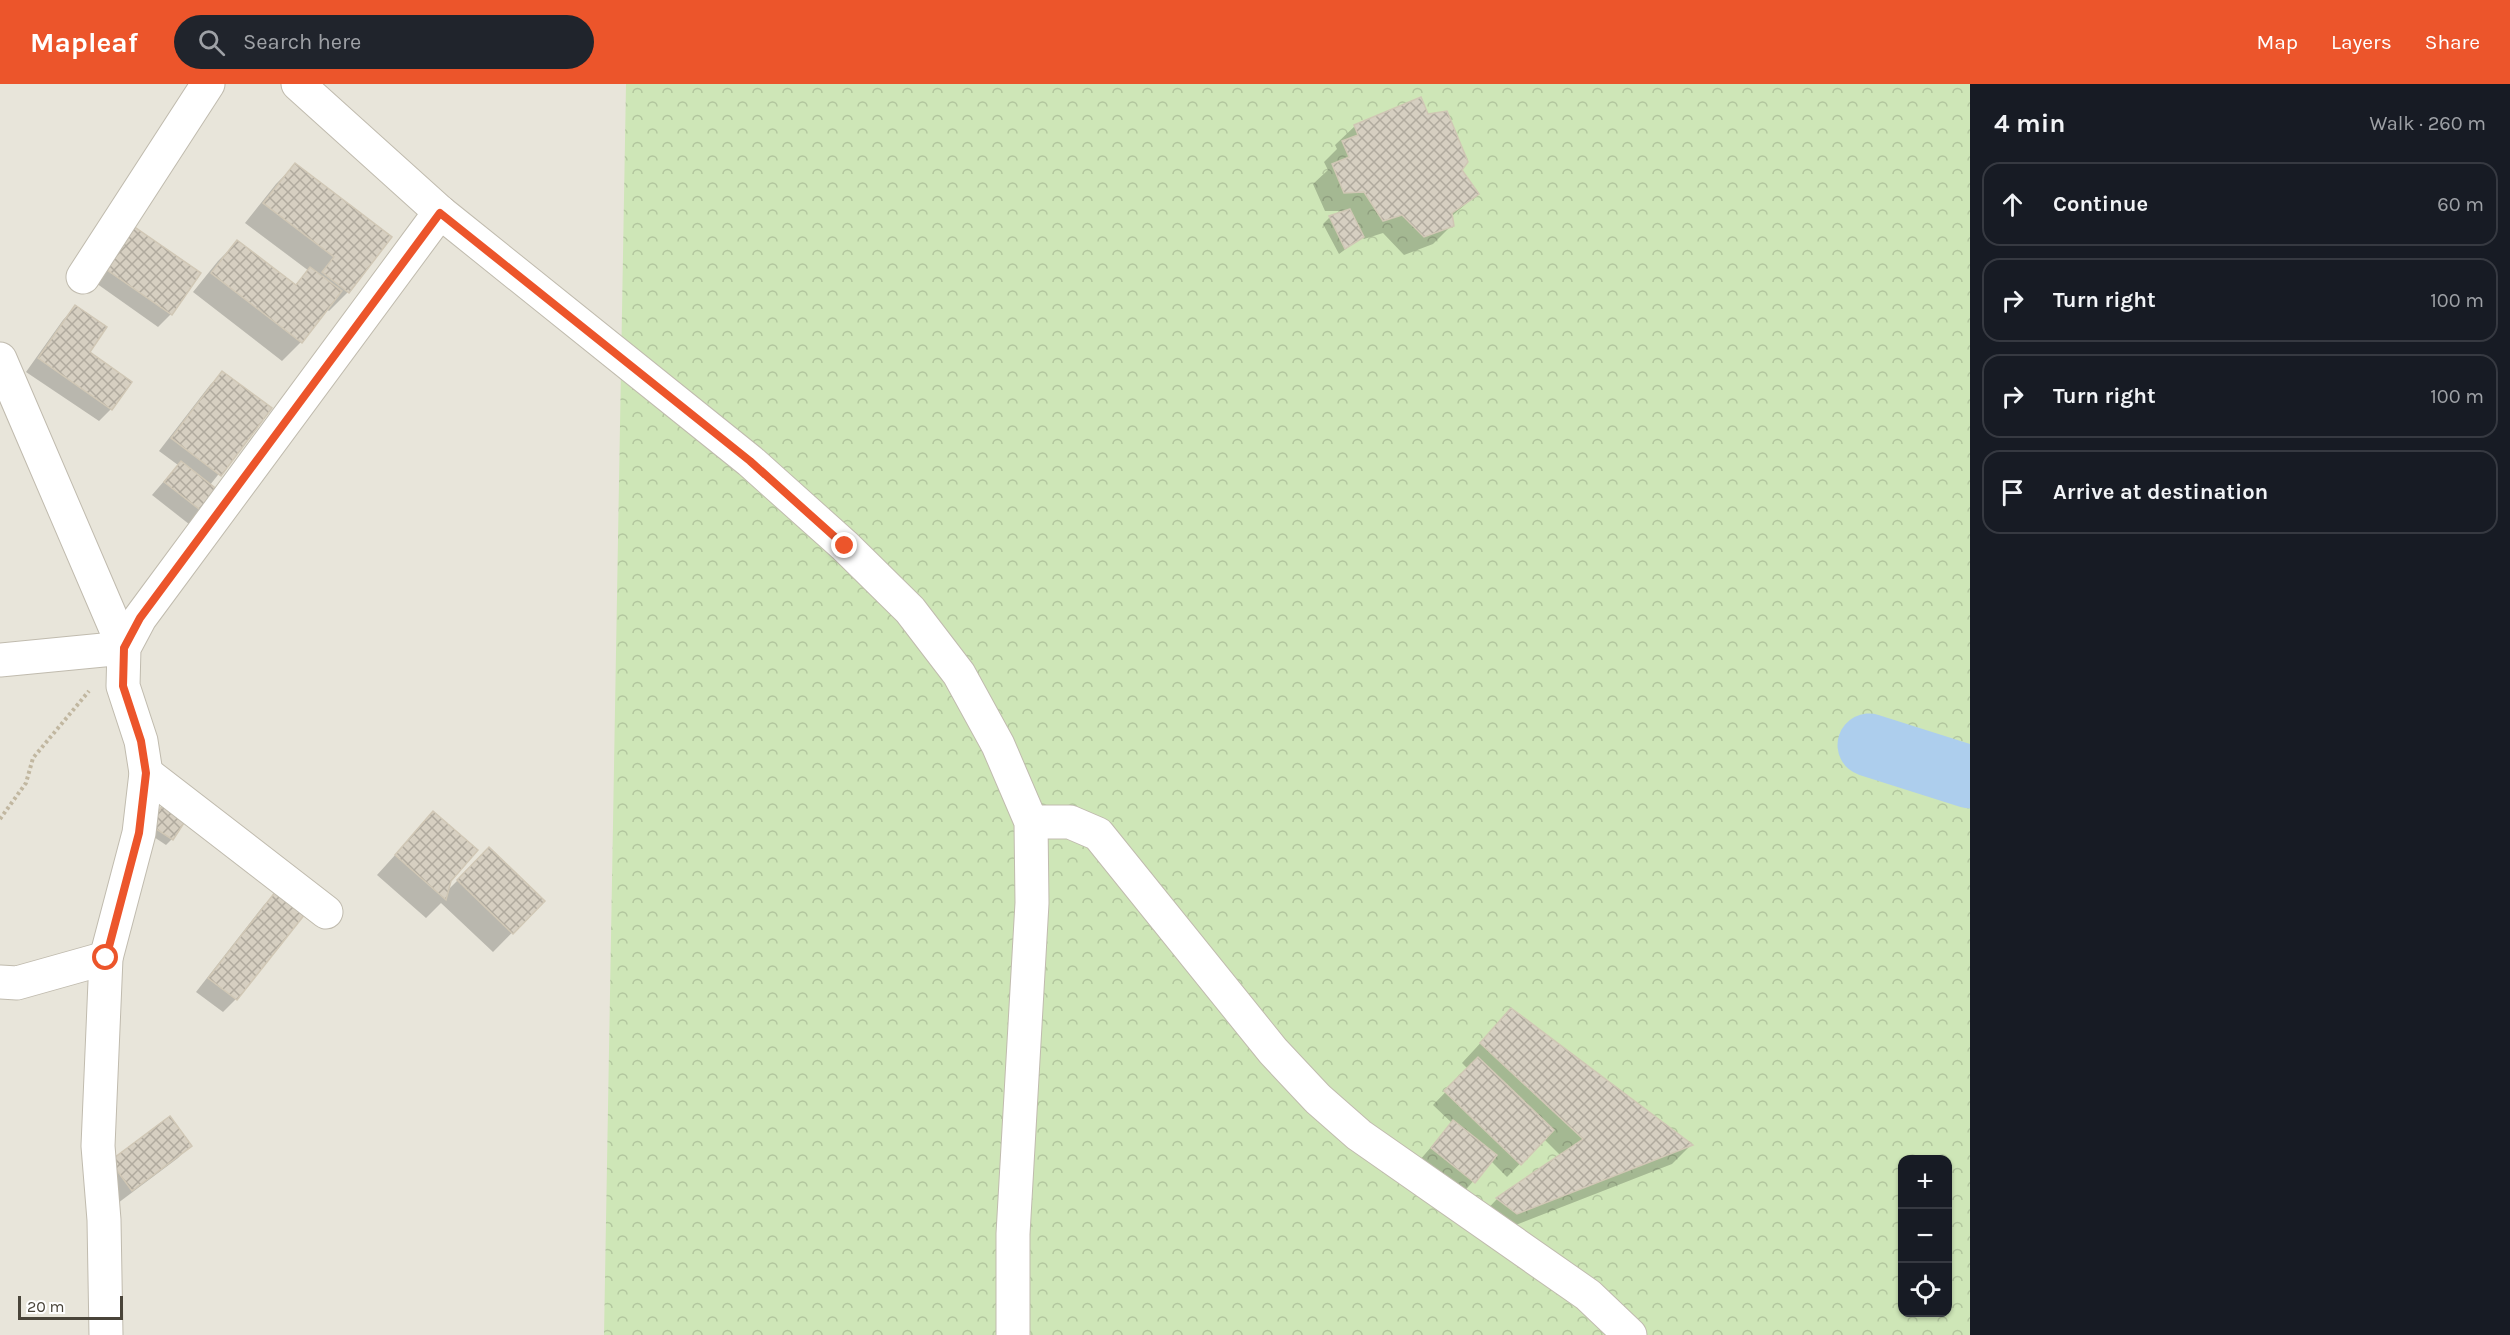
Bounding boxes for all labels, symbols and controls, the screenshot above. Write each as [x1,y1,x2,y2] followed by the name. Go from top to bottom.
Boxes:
[174,15,594,69] search box
[30,26,138,59] text: Mapleaf
[195,26,228,59] icon: search
[243,29,361,55] text: Search here
[2256,30,2298,54] text: Map
[2331,30,2392,54] text: Layers
[2425,30,2480,54] text: Share
[1994,108,2065,139] text: 4 min
[2369,112,2486,135] text: Walk · 260 m
[1996,188,2029,221] icon: ahead
[2053,191,2148,217] text: Continue
[2437,193,2484,216] text: 60 m
[1996,284,2029,317] icon: right
[2053,287,2156,313] text: Turn right
[2430,289,2484,312] text: 100 m
[1996,380,2029,413] icon: right
[2053,383,2156,409] text: Turn right
[2430,385,2484,408] text: 100 m
[1996,476,2029,509] icon: arrive
[2053,479,2268,505] text: Arrive at destination
[831,532,857,558] route end
[92,944,118,970] route start
[1898,1155,1952,1317] map controls
[1898,1155,1952,1209] button: +
[1898,1209,1952,1263] button: −
[1898,1263,1952,1317] button: locate
[18,1293,123,1320] scale bar
[27,1297,65,1316] text: 20 m

